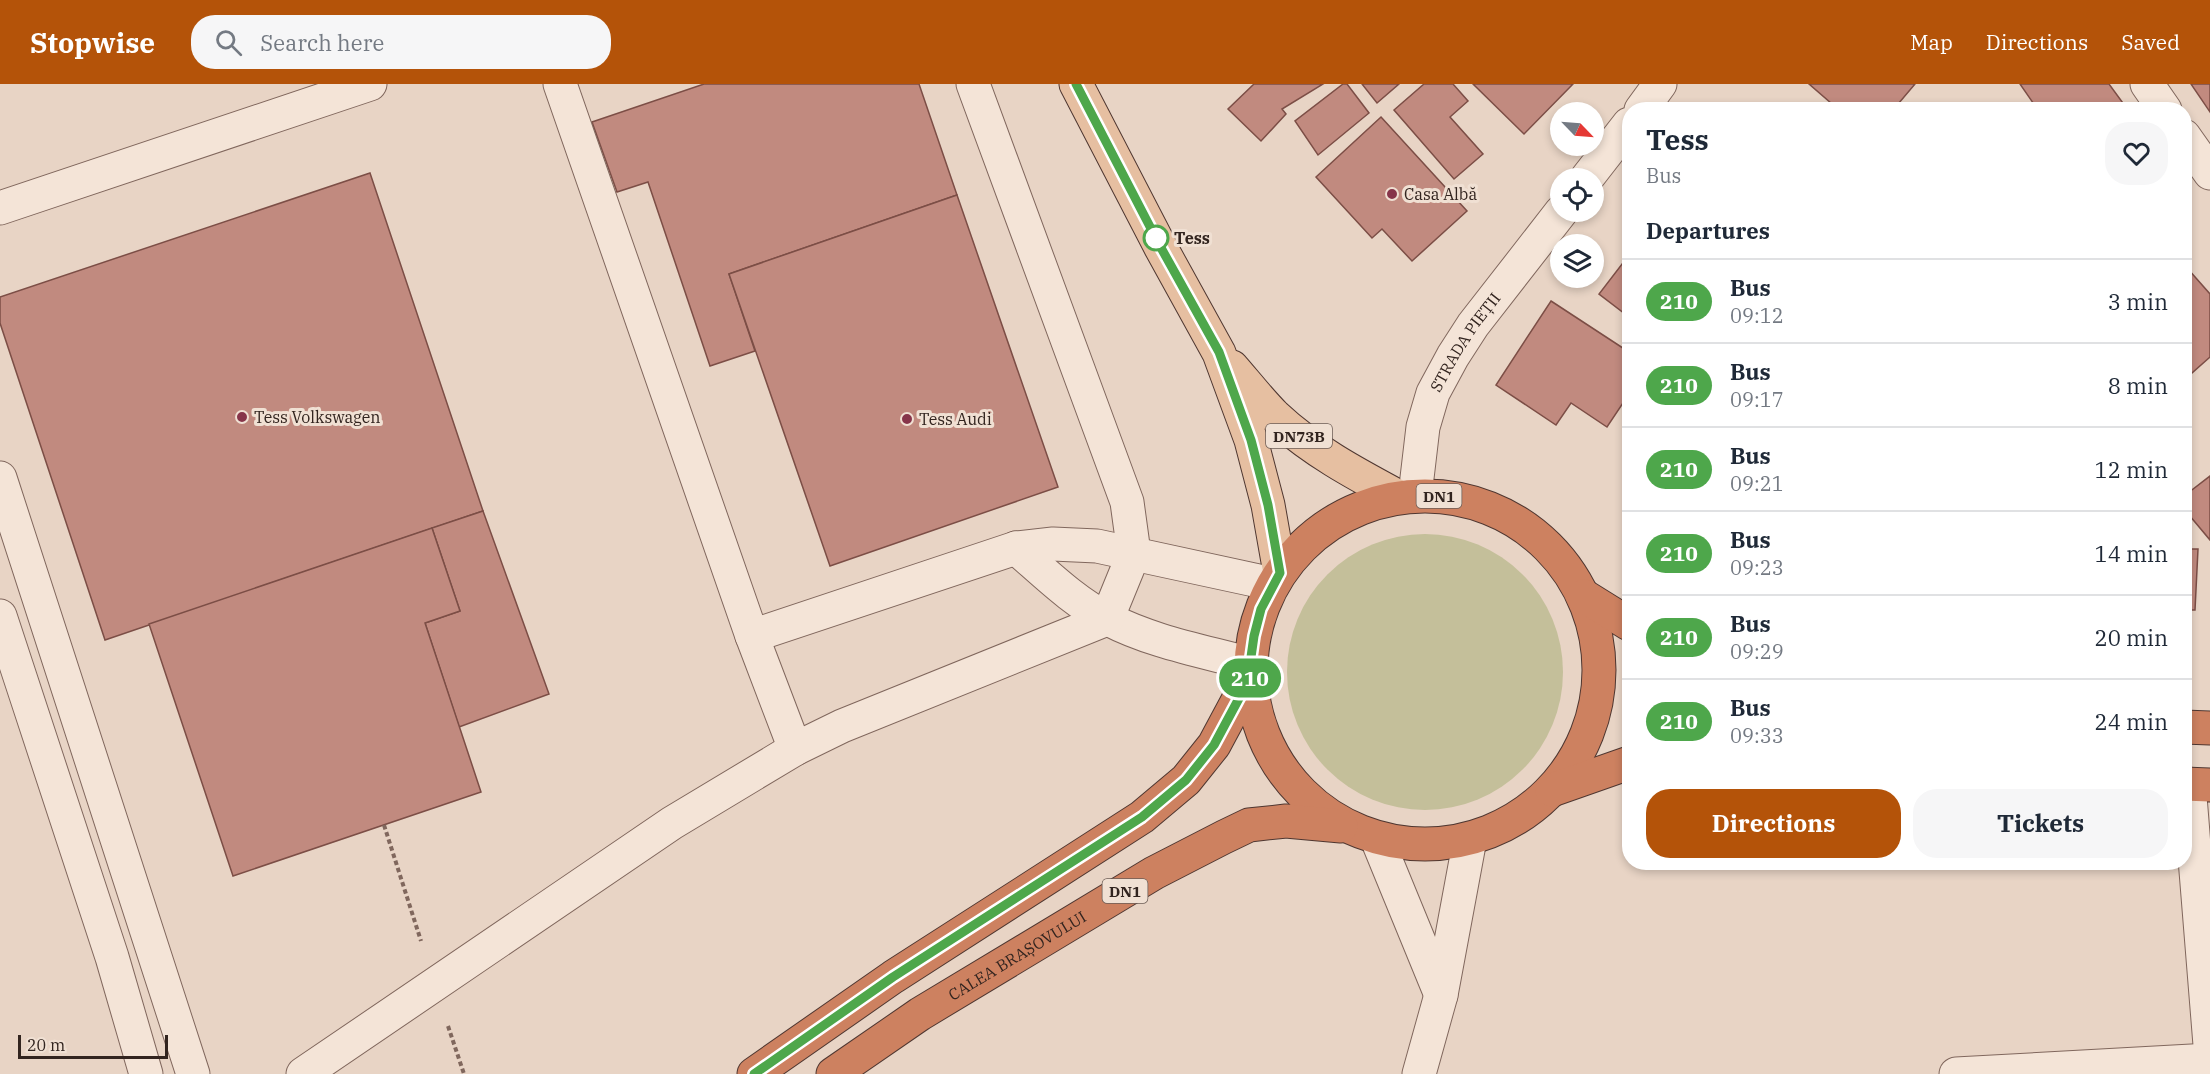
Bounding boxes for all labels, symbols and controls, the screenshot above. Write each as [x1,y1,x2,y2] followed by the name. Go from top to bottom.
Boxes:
[191,15,611,69] search box
[30,24,155,61] text: Stopwise
[212,26,245,59] icon: search
[260,28,384,57] text: Search here
[1910,28,1953,56] text: Map
[1986,28,2088,56] text: Directions
[2121,28,2180,56] text: Saved
[1550,102,1604,156] north arrow
[1550,102,1604,288] map controls
[1646,121,1709,158] text: Tess
[2105,122,2168,185] button: heart
[1646,162,1681,189] text: Bus
[1550,168,1604,222] button: locate
[1404,184,1478,204] place label: Casa Albă
[1385,187,1399,201] marker: Casa Albă
[1646,216,1770,245] text: Departures
[1143,225,1169,251] marker: Tess
[1174,228,1210,248] place label: Tess
[1550,234,1604,288] button: layers
[1730,273,1771,302] text: Bus
[1660,287,1698,315] text: 210
[2108,287,2168,316] text: 3 min
[1426,289,1504,395] street label: STRADA PIEȚII
[1730,302,1784,329] text: 09:12
[1730,357,1771,386] text: Bus
[1660,371,1698,399] text: 210
[2108,371,2168,400] text: 8 min
[1730,386,1784,413] text: 09:17
[254,407,381,427] place label: Tess Volkswagen
[919,409,992,429] place label: Tess Audi
[235,410,249,424] marker: Tess Volkswagen
[900,412,914,426] marker: Tess Audi
[1266,424,1332,448] road number: DN73B
[1730,441,1771,470] text: Bus
[1660,455,1698,483] text: 210
[2095,455,2168,484] text: 12 min
[1730,470,1784,497] text: 09:21
[1416,484,1462,508] road number: DN1
[1730,525,1771,554] text: Bus
[1660,539,1698,567] text: 210
[2095,539,2168,568] text: 14 min
[1730,554,1784,581] text: 09:23
[1730,609,1771,638] text: Bus
[1660,623,1698,651] text: 210
[2095,623,2168,652] text: 20 min
[1730,638,1784,665] text: 09:29
[1216,658,1284,698] line badge: 210
[1231,664,1269,692] text: 210
[1730,693,1771,722] text: Bus
[1660,707,1698,735] text: 210
[2095,707,2168,736] text: 24 min
[1730,722,1784,749] text: 09:33
[1646,789,1901,858] button: Directions
[1913,789,2168,858] button: Tickets
[1102,879,1148,903] road number: DN1
[944,906,1090,1005] street label: CALEA BRAȘOVULUI
[18,1032,168,1060] scale bar
[27,1035,65,1055] text: 20 m

